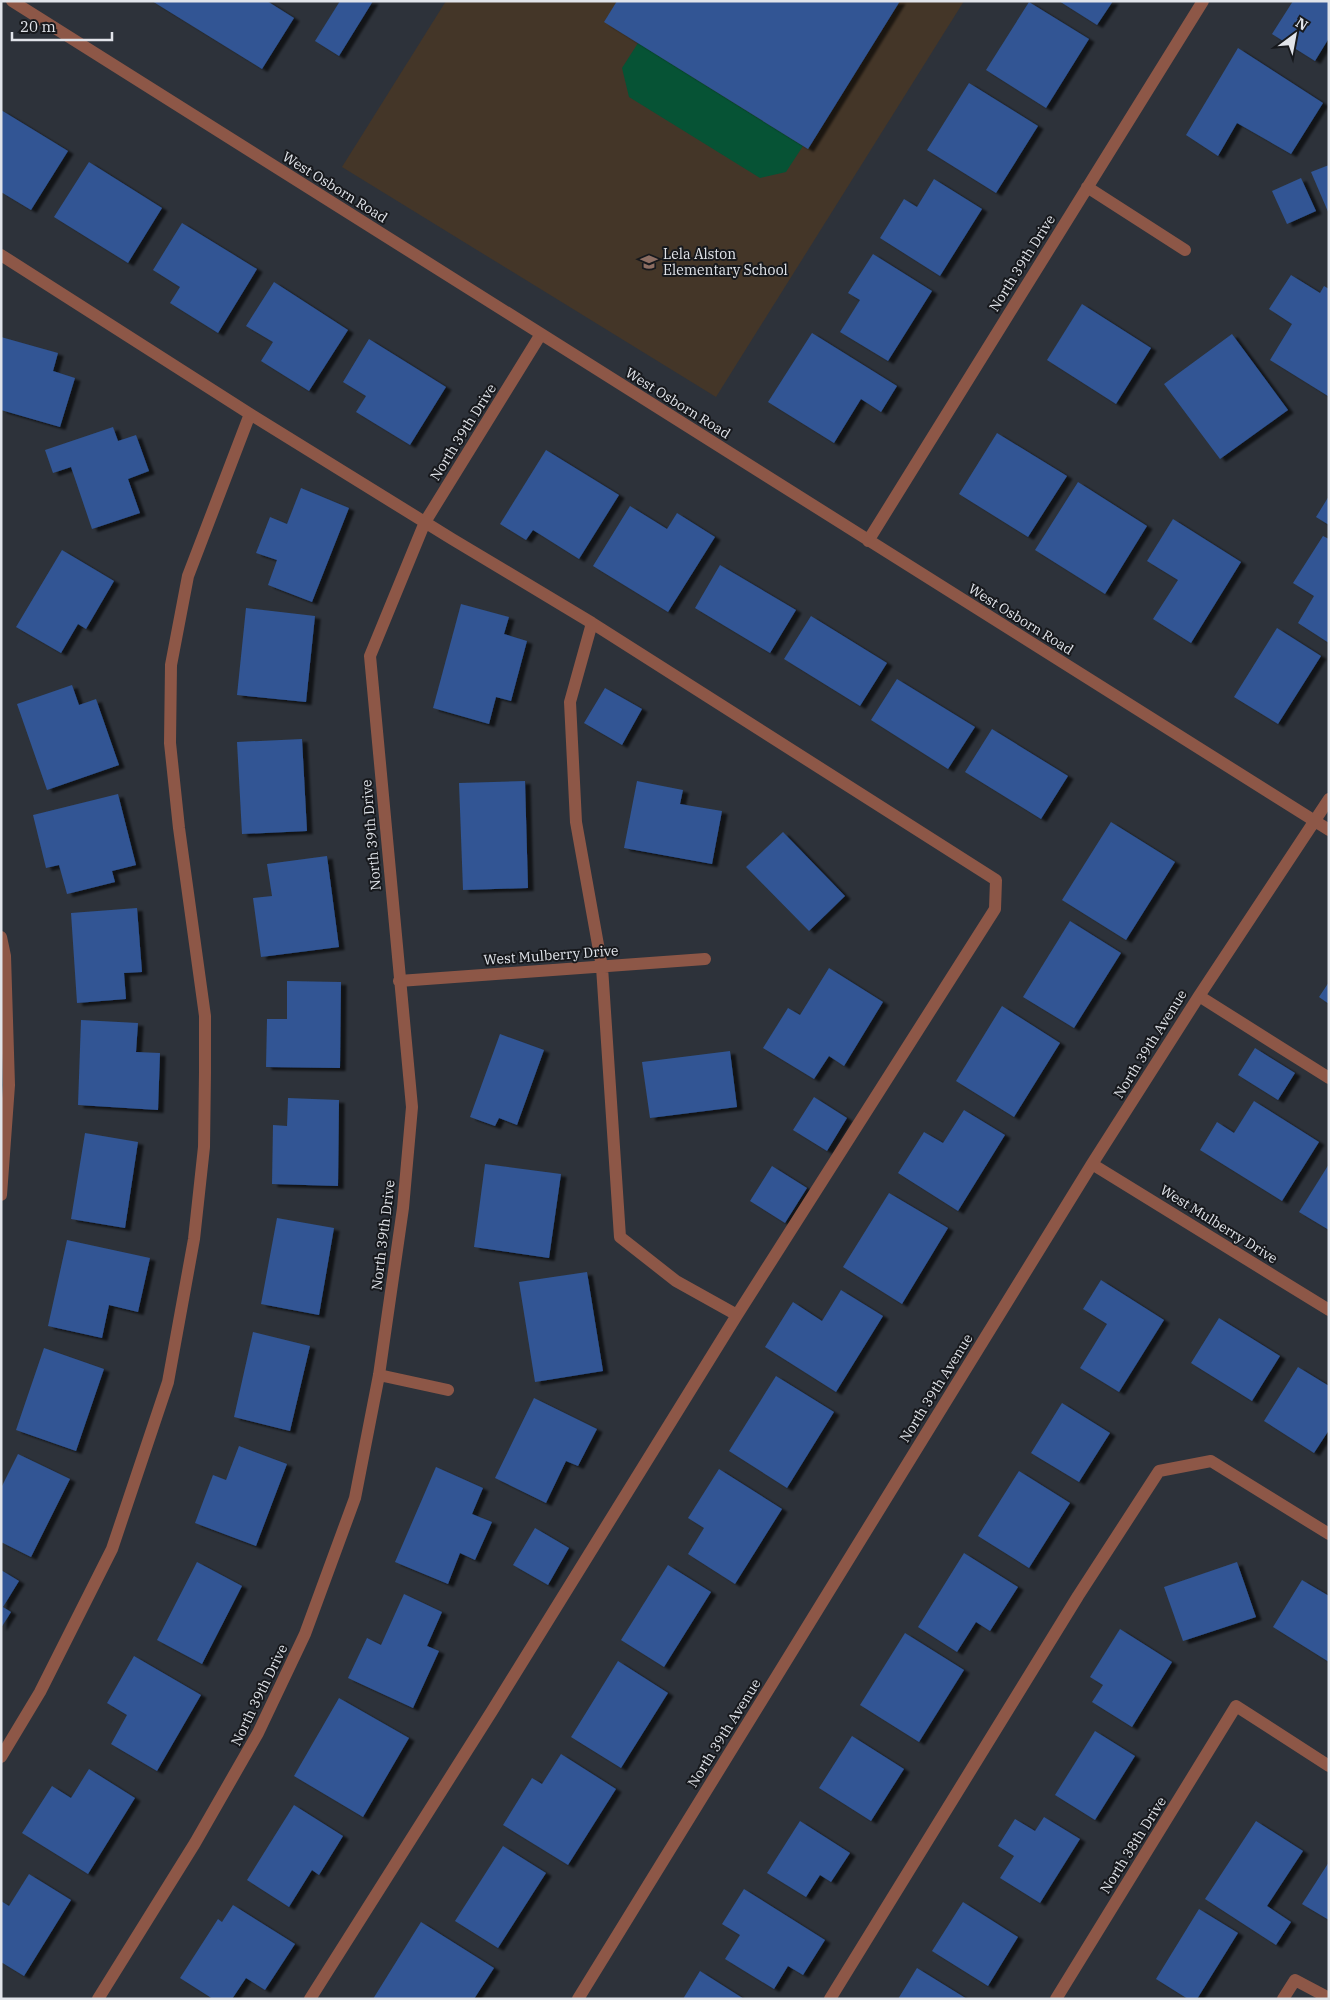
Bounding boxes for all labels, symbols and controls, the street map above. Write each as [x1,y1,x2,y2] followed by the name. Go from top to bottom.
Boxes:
[12,10,112,42] scale bar
[1270,10,1320,60] north arrow
[1292,13,1311,35] text: N
[20,17,56,36] text: 20 m
[279,147,391,227] street label: West Osborn Road
[985,211,1059,315] street label: North 39th Drive
[663,245,788,279] place label: Lela Alston Elementary School
[639,252,659,272] school or university icon: Lela Alston Elementary School
[622,363,734,443] street label: West Osborn Road
[426,380,500,484] street label: North 39th Drive
[965,579,1077,659] street label: West Osborn Road
[357,779,385,891] street label: North 39th Drive
[483,941,619,969] street label: West Mulberry Drive
[1109,986,1191,1102] street label: North 39th Avenue
[367,1179,399,1291] street label: North 39th Drive
[1157,1181,1281,1267] street label: West Mulberry Drive
[895,1330,977,1446] street label: North 39th Avenue
[227,1641,291,1749] street label: North 39th Drive
[683,1675,765,1791] street label: North 39th Avenue
[1096,1793,1170,1897] street label: North 38th Drive

